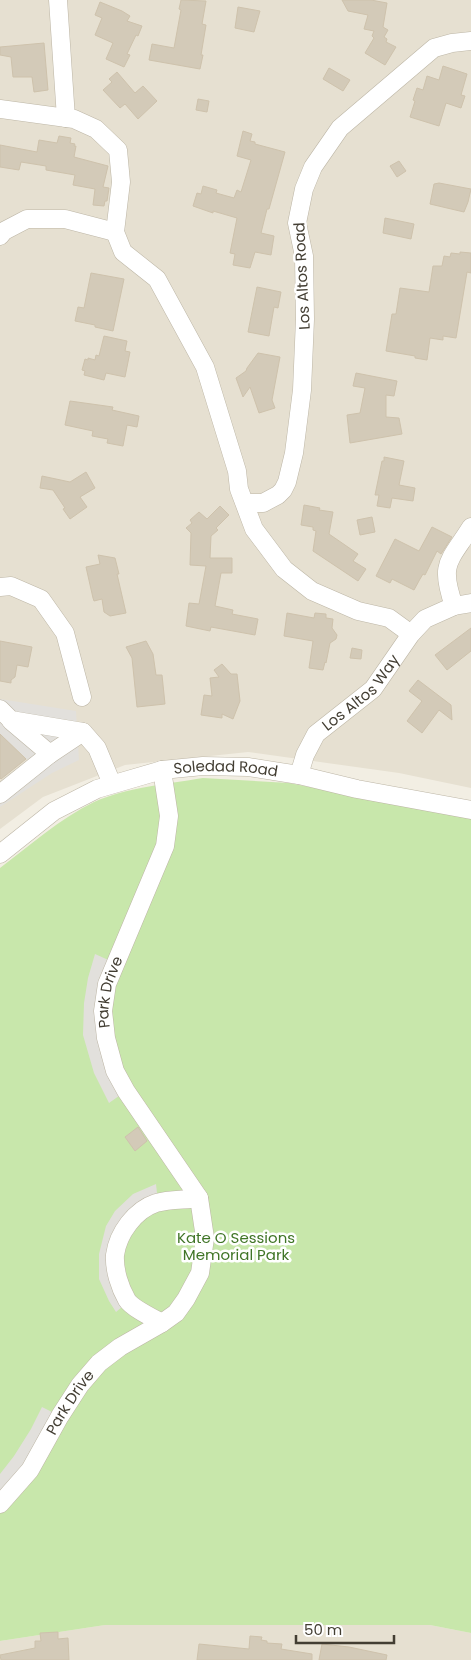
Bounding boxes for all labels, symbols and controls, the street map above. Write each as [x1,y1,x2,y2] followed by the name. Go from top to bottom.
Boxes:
[288,222,315,330] street label: Los Altos Road
[317,650,404,735] street label: Los Altos Way
[172,755,280,782] street label: Soledad Road
[92,953,128,1029] street label: Park Drive
[177,1227,295,1265] park label: Kate O Sessions Memorial Park
[41,1365,99,1438] street label: Park Drive
[296,1612,394,1644] scale bar
[304,1619,342,1640] text: 50 m

